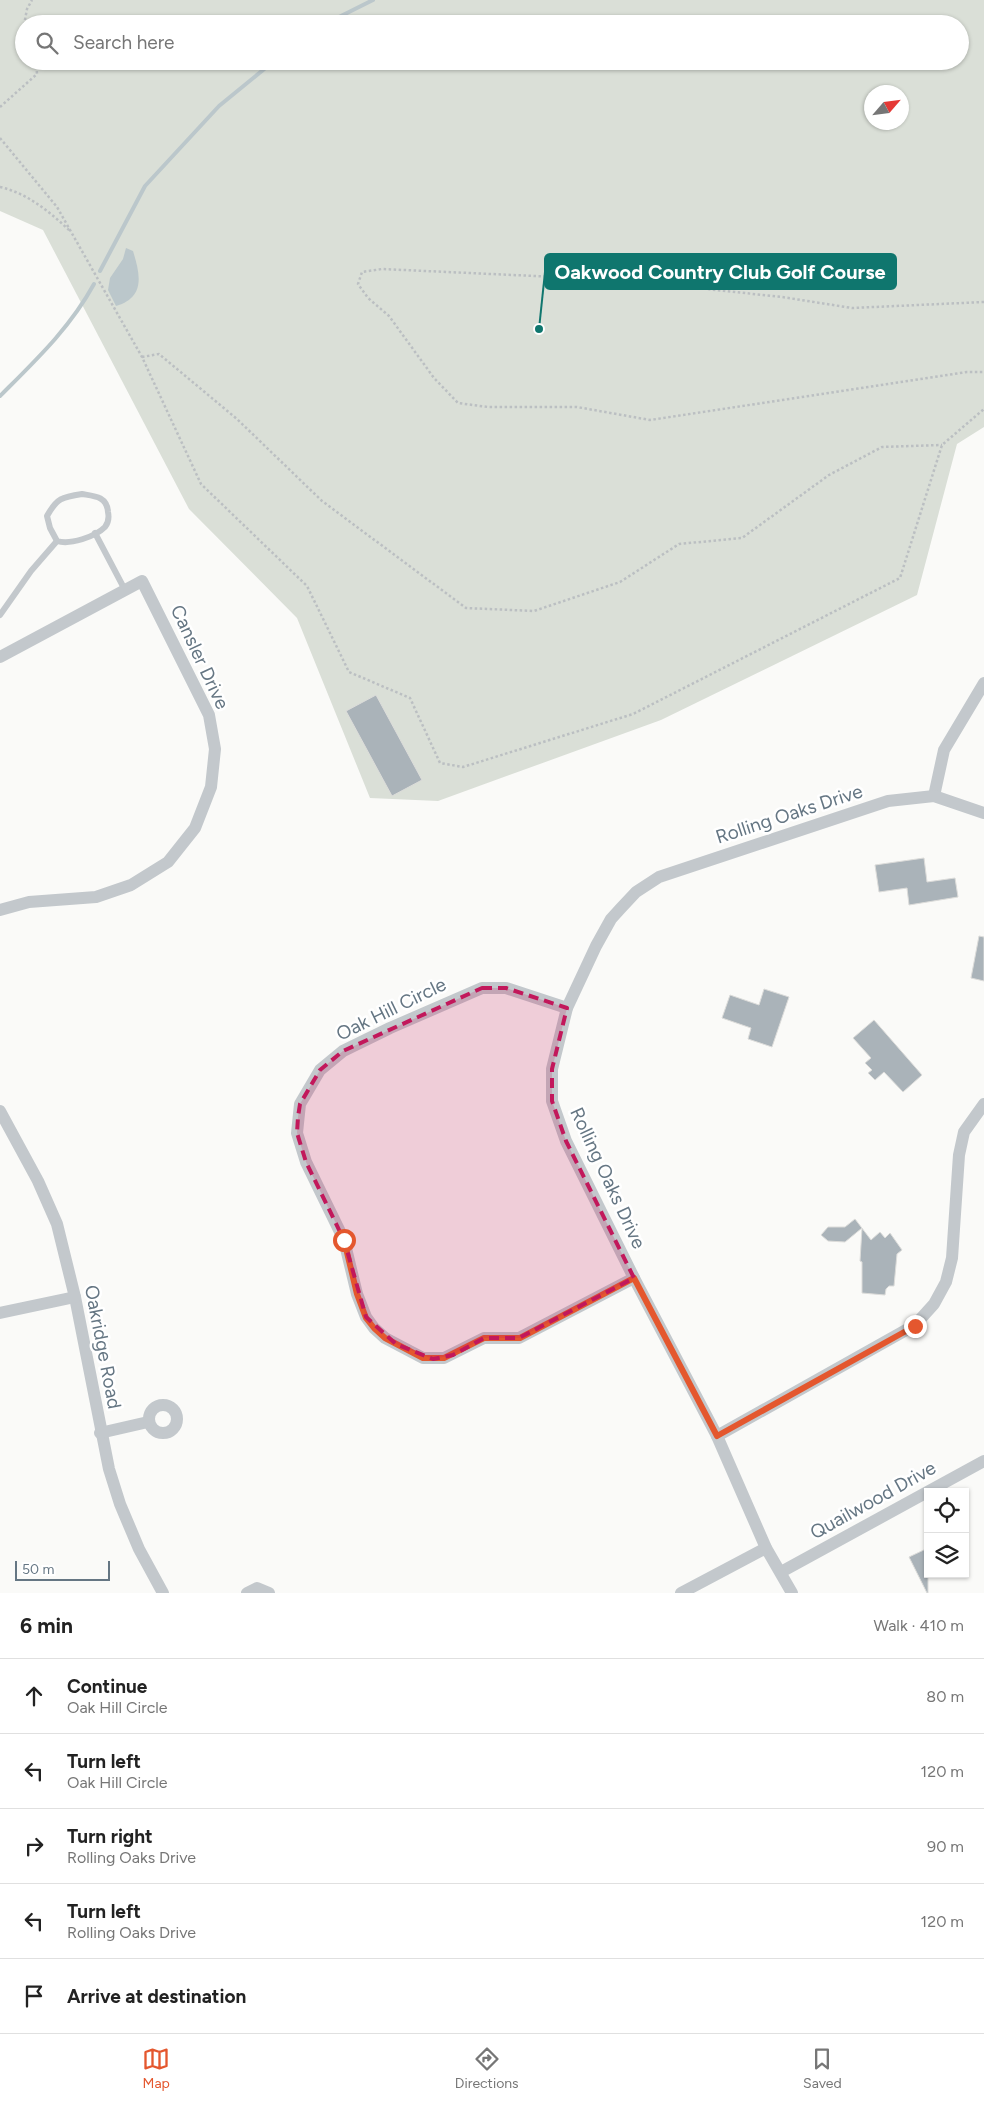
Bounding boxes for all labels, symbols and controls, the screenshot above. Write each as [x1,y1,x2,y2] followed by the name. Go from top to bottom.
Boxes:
[15,15,969,70] search box
[33,29,61,57] icon: search
[73,31,175,54] text: Search here
[864,85,909,130] north arrow
[545,254,896,289] callout: Oakwood Country Club Golf Course
[554,260,886,284] text: Oakwood Country Club Golf Course
[166,601,234,713] street label: Cansler Drive
[713,779,865,849] street label: Rolling Oaks Drive
[332,972,450,1046] street label: Oak Hill Circle
[565,1104,651,1252] street label: Rolling Oaks Drive
[333,1229,356,1252] route start
[80,1283,126,1411] street label: Oakridge Road
[904,1315,927,1338] route end
[806,1456,940,1544] street label: Quailwood Drive
[924,1488,969,1578] map controls
[924,1488,969,1533] button: locate
[924,1533,969,1578] button: layers
[15,1558,110,1581] scale bar
[22,1561,54,1578] text: 50 m
[20,1613,73,1638] text: 6 min
[874,1616,964,1635] text: Walk · 410 m
[67,1675,147,1698] text: Continue
[20,1682,48,1710] icon: ahead
[926,1687,964,1706] text: 80 m
[67,1698,168,1717] text: Oak Hill Circle
[67,1750,141,1773] text: Turn left
[20,1757,48,1785] icon: left
[921,1762,964,1781] text: 120 m
[67,1773,168,1792] text: Oak Hill Circle
[67,1825,153,1848] text: Turn right
[20,1832,48,1860] icon: right
[927,1837,964,1856] text: 90 m
[67,1848,196,1867] text: Rolling Oaks Drive
[67,1900,141,1923] text: Turn left
[20,1907,48,1935] icon: left
[921,1912,964,1931] text: 120 m
[67,1923,196,1942] text: Rolling Oaks Drive
[20,1982,48,2010] icon: arrive
[67,1985,246,2008] text: Arrive at destination
[142,2045,170,2092] tab: Map
[455,2045,519,2092] tab: Directions
[803,2045,842,2092] tab: Saved

